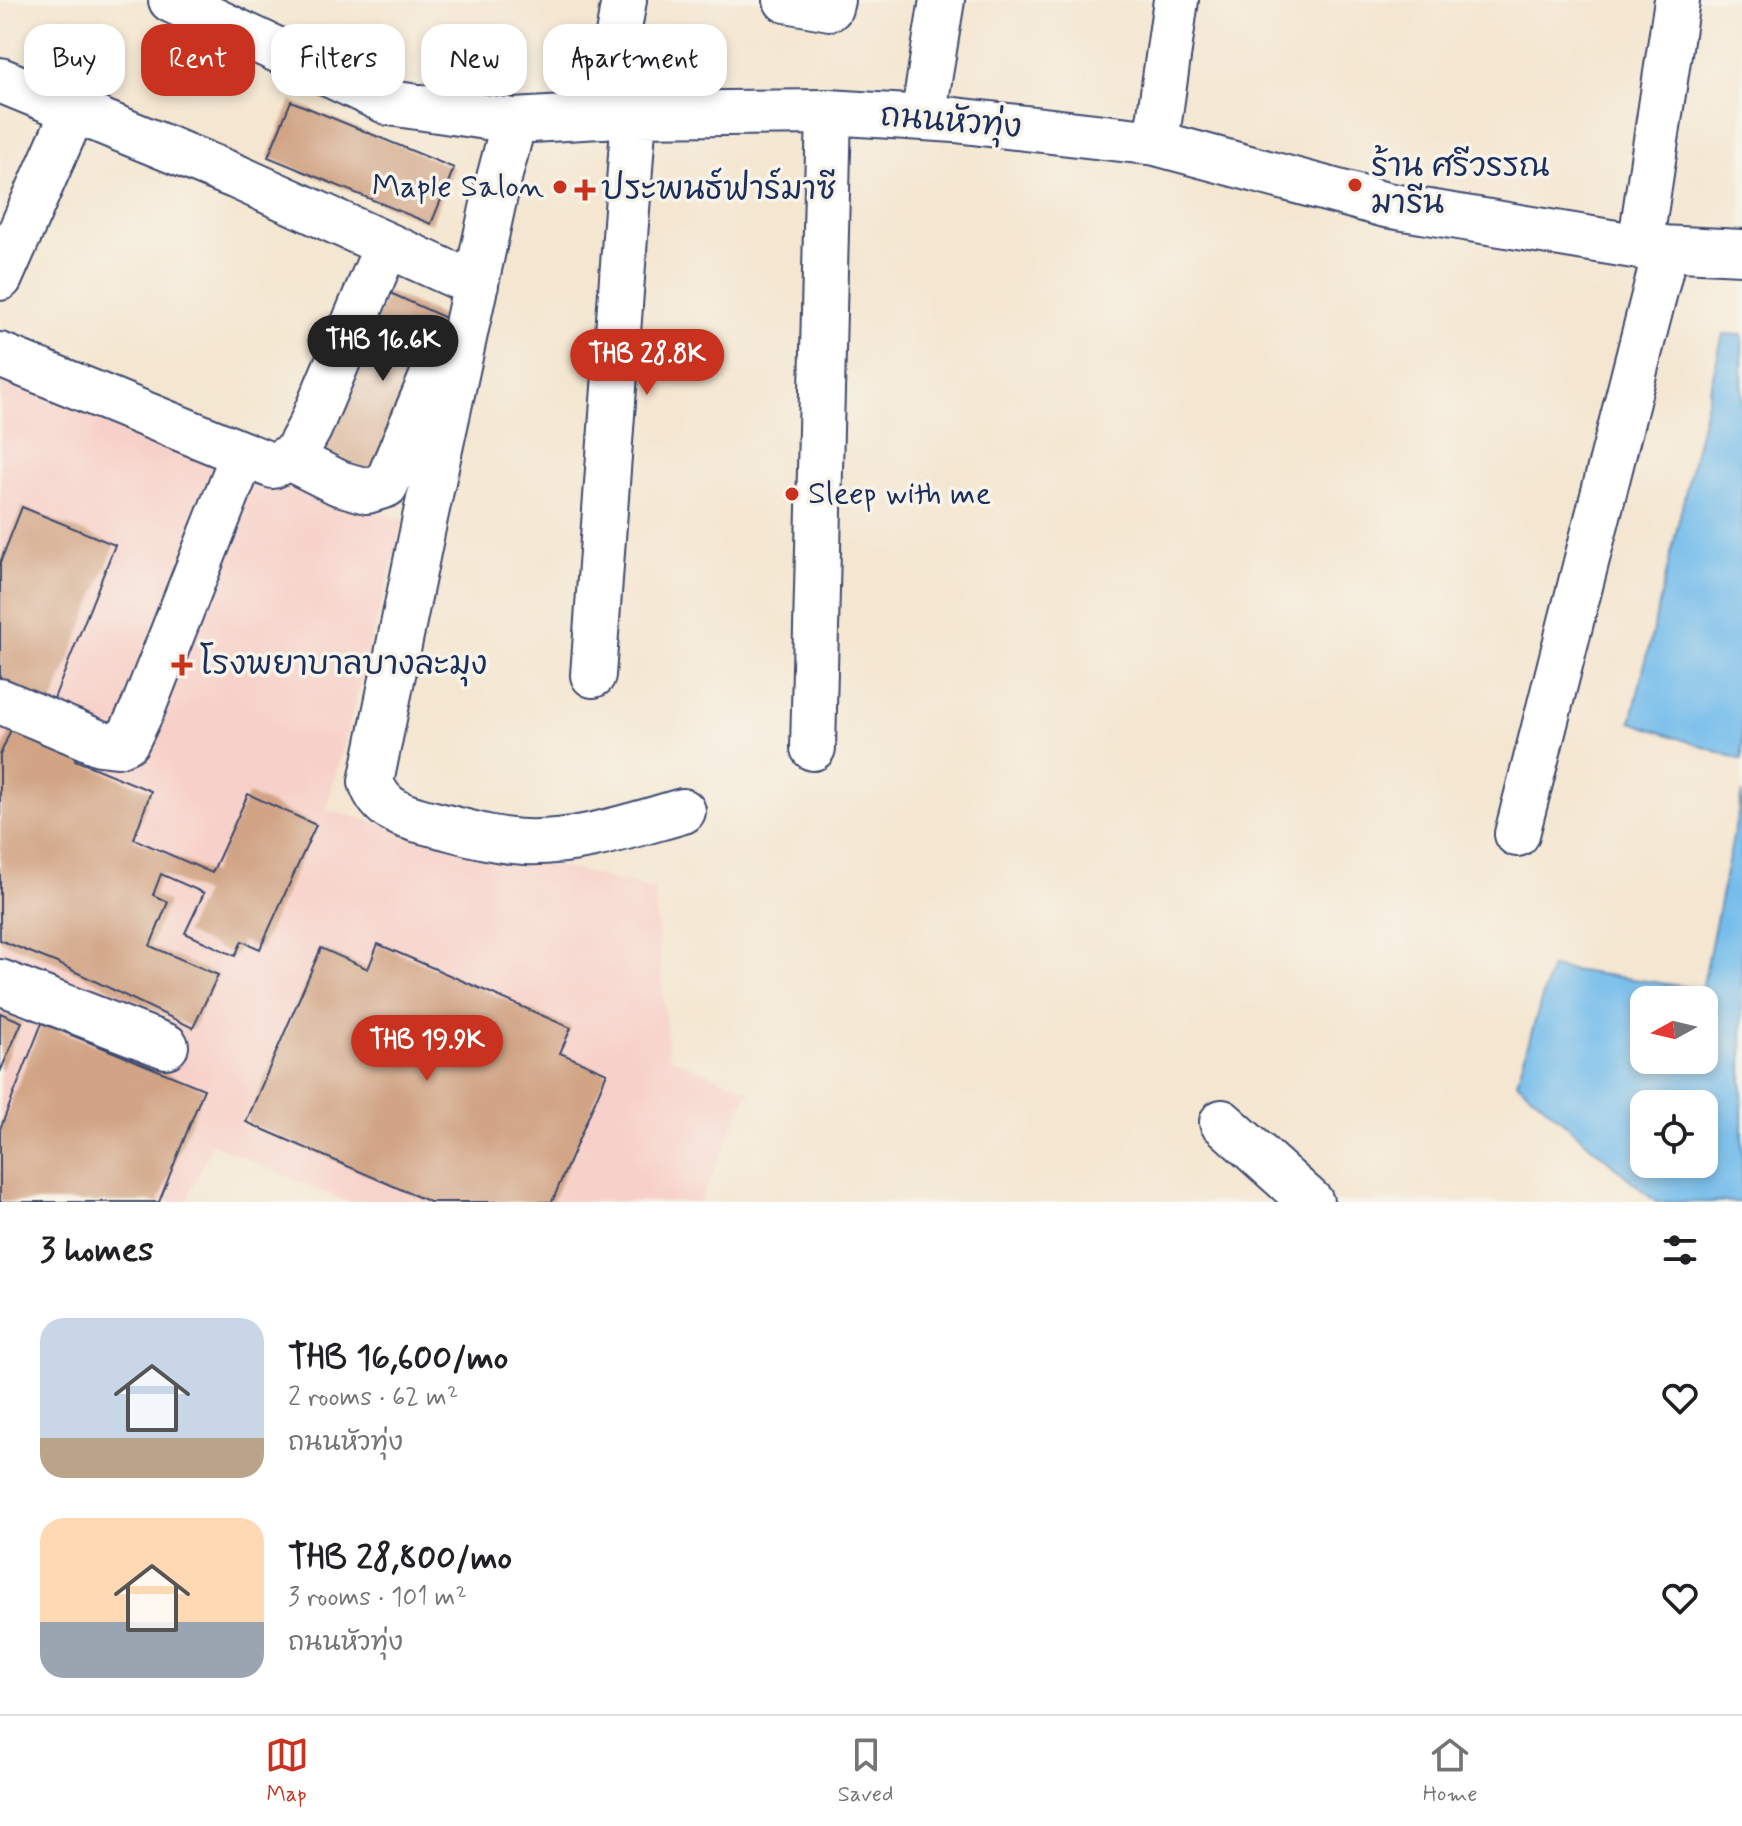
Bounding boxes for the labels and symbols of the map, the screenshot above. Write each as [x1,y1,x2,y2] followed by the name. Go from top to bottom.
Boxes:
[878,94,1024,150] street label: ถนนหัวทุ่ง
[1371,144,1549,225] place label: ร้าน ศรีวรรณ มารีน
[372,166,544,208] place label: Maple Salon
[601,167,836,211] place label: ประพนธ์ฟาร์มาซี
[1346,176,1364,194] marker: ร้าน ศรีวรรณ มารีน
[551,178,569,196] marker: Maple Salon
[576,181,594,199] marker: ประพนธ์ฟาร์มาซี
[291,315,475,383] pin: THB 16.6K
[555,329,739,397] pin: THB 28.8K
[808,473,991,515] place label: Sleep with me
[783,485,801,503] marker: Sleep with me
[200,642,487,687] place label: โรงพยาบาลบางละมุง
[171,654,193,676] marker: โรงพยาบาลบางละมุง
[1630,986,1718,1074] north arrow
[335,1015,519,1083] pin: THB 19.9K

